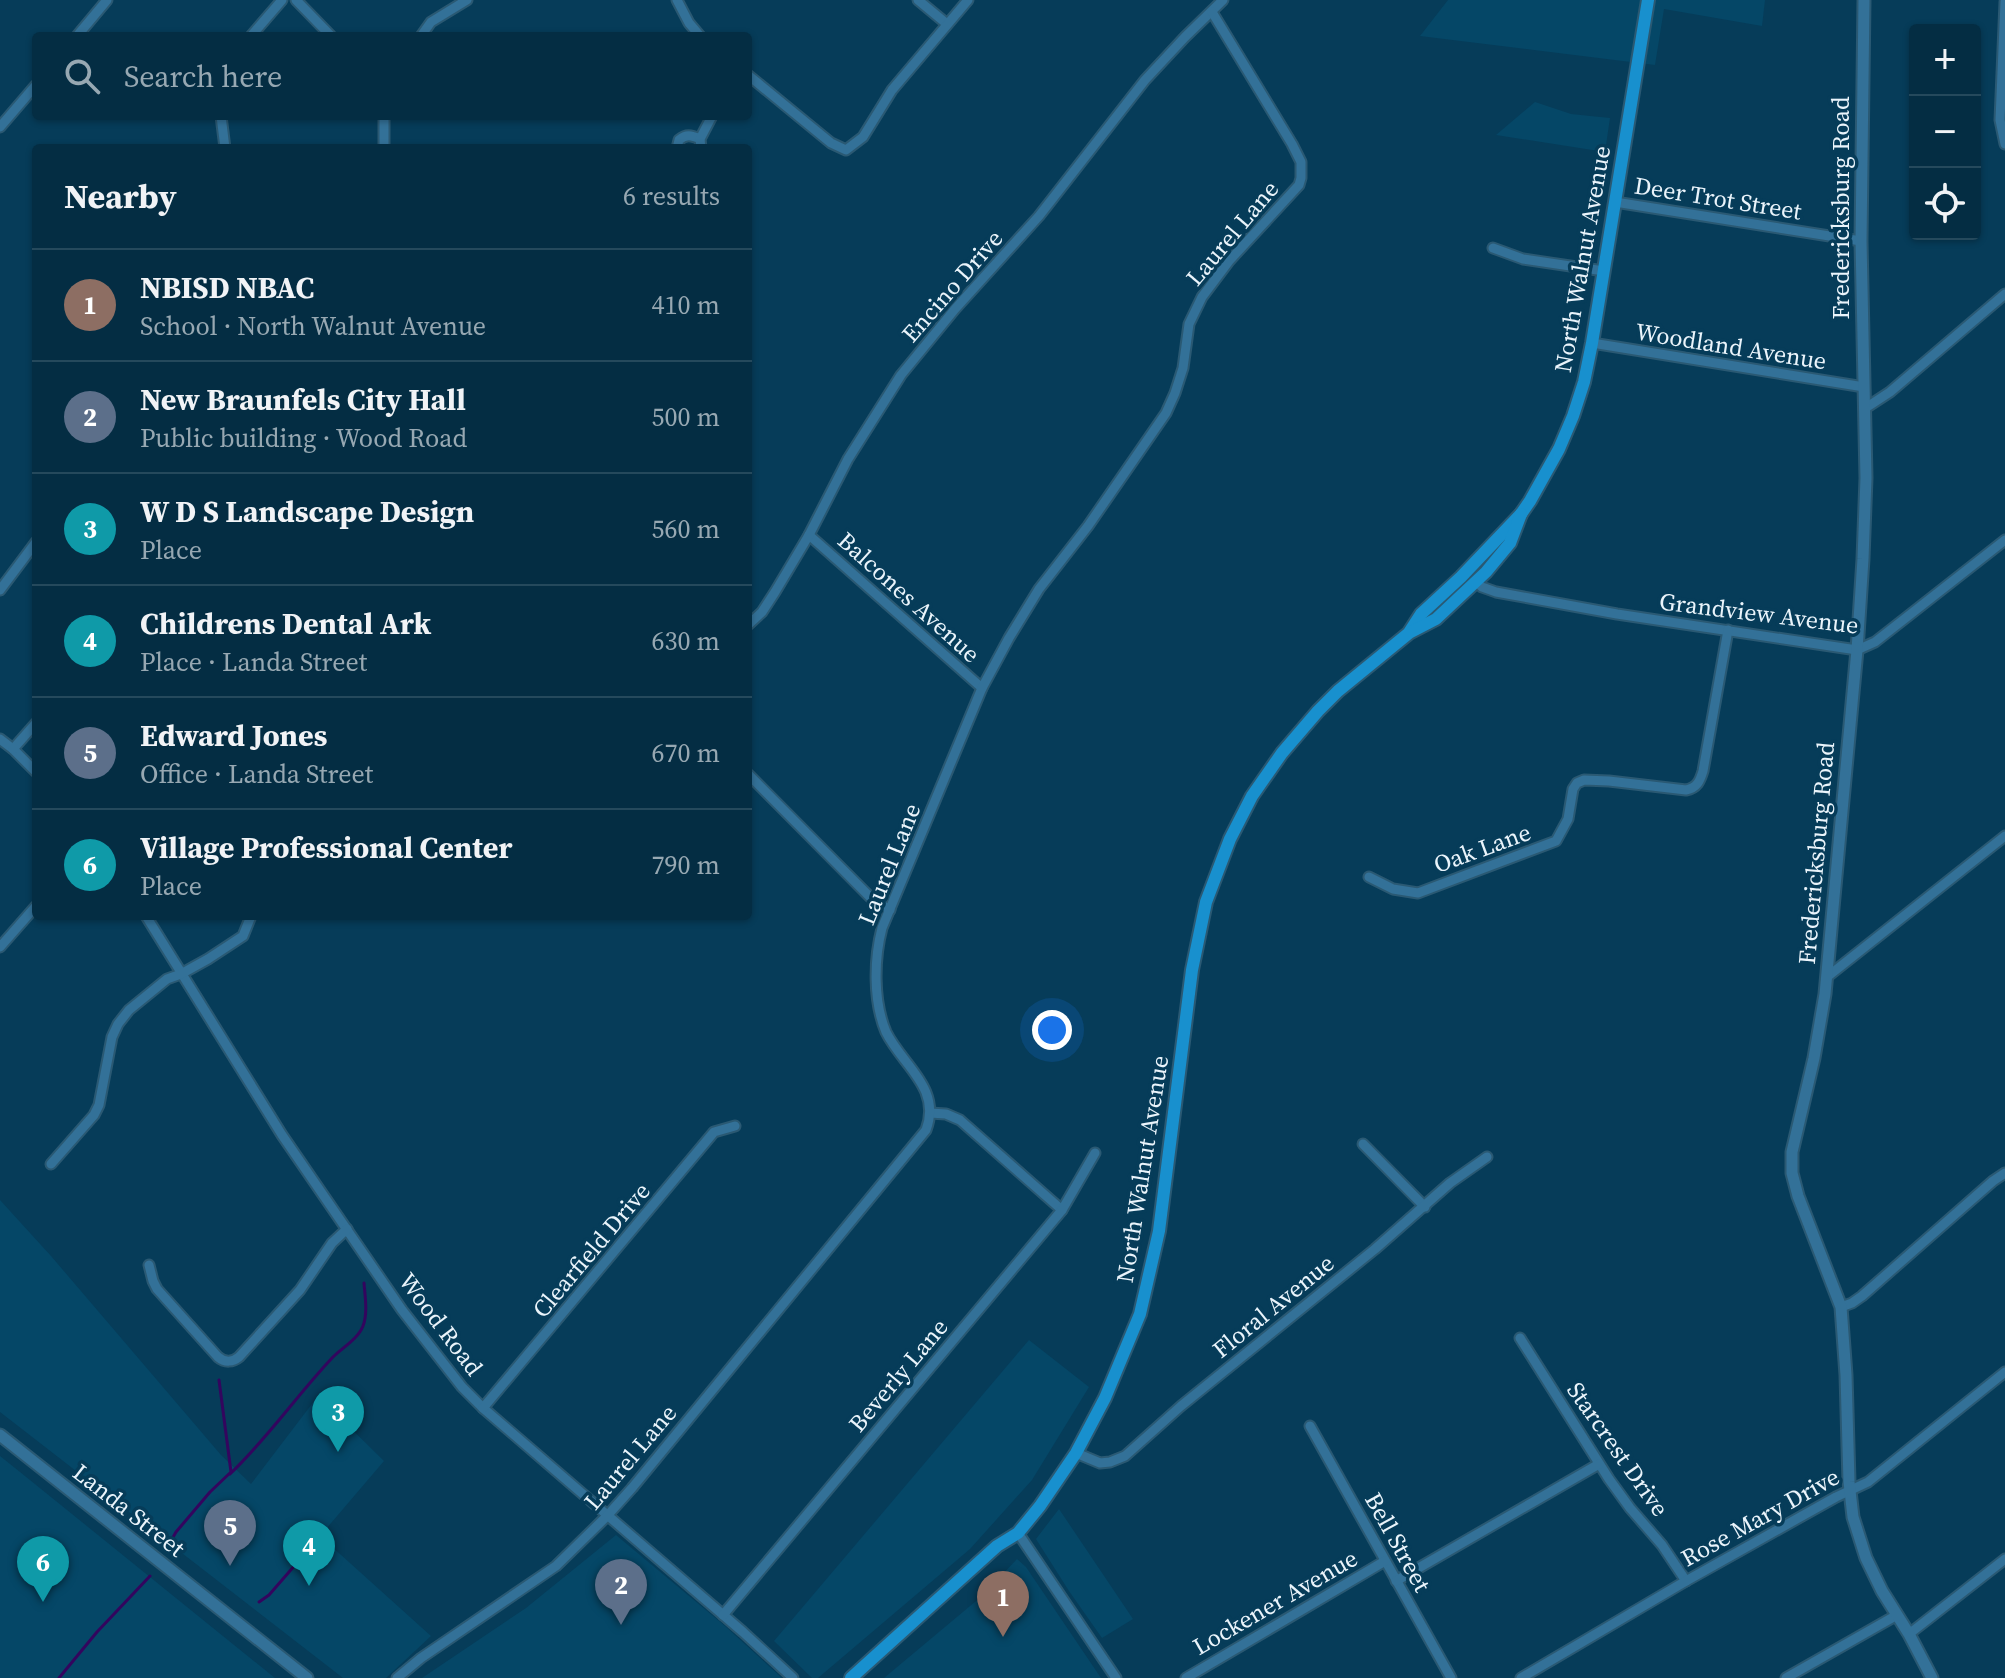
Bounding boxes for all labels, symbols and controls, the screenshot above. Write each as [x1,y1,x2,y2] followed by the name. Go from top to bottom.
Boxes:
[1909,24,1981,240] map controls
[1909,24,1981,96] button: +
[32,32,752,120] search box
[60,54,104,98] icon: search
[124,56,282,97] text: Search here
[1824,96,1857,320] street label: Fredericksburg Road
[1909,96,1981,168] button: −
[1546,143,1618,375] street label: North Walnut Avenue
[1632,168,1804,228] street label: Deer Trot Street
[1909,168,1981,240] button: locate
[64,173,177,219] text: Nearby
[1178,173,1286,293] street label: Laurel Lane
[623,178,720,214] text: 6 results
[894,223,1010,349] street label: Encino Drive
[140,267,314,308] text: NBISD NBAC
[83,287,97,323] text: 1
[652,287,720,323] text: 410 m
[140,308,486,344] text: School · North Walnut Avenue
[1633,315,1829,377] street label: Woodland Avenue
[140,379,466,420] text: New Braunfels City Hall
[83,399,97,435] text: 2
[652,399,720,435] text: 500 m
[140,420,467,456] text: Public building · Wood Road
[140,491,474,532] text: W D S Landscape Design
[83,511,97,547] text: 3
[652,511,720,547] text: 560 m
[831,524,987,670] street label: Balcones Avenue
[140,532,202,568] text: Place
[1658,584,1860,642] street label: Grandview Avenue
[140,603,431,644] text: Childrens Dental Ark
[83,623,97,659] text: 4
[652,623,720,659] text: 630 m
[140,644,367,680] text: Place · Landa Street
[140,715,327,756] text: Edward Jones
[83,735,97,771] text: 5
[652,735,720,771] text: 670 m
[1790,740,1842,966] street label: Fredericksburg Road
[140,756,373,792] text: Office · Landa Street
[850,798,928,930] street label: Laurel Lane
[1429,815,1535,881] street label: Oak Lane
[140,827,512,868] text: Village Professional Center
[83,847,97,883] text: 6
[652,847,720,883] text: 790 m
[140,868,202,904] text: Place
[1032,1010,1072,1050] your location
[1108,1053,1176,1285] street label: North Walnut Avenue
[525,1175,657,1325] street label: Clearfield Drive
[1205,1247,1341,1365] street label: Floral Avenue
[391,1266,491,1383] street label: Wood Road
[841,1311,955,1439] street label: Beverly Lane
[1559,1375,1677,1523] street label: Starcrest Drive
[312,1386,364,1452] pin: 3
[576,1397,684,1517] street label: Laurel Lane
[66,1456,192,1564] street label: Landa Street
[1675,1460,1845,1574] street label: Rose Mary Drive
[1357,1486,1439,1598] street label: Bell Street
[204,1500,256,1566] pin: 5
[283,1520,335,1586] pin: 4
[17,1536,69,1602] pin: 6
[1187,1541,1363,1663] street label: Lockener Avenue
[595,1559,647,1625] pin: 2
[977,1571,1029,1637] pin: 1

